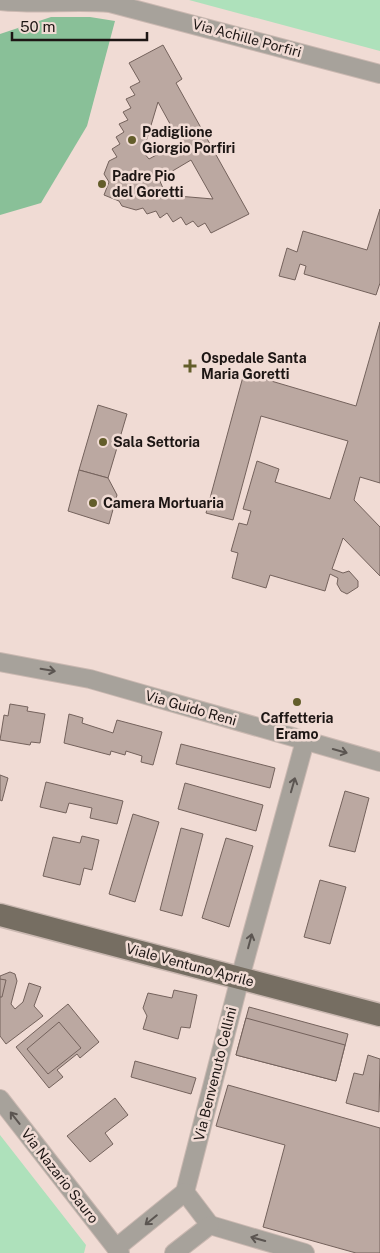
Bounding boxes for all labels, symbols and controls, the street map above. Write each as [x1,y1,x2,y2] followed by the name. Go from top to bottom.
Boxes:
[12,10,148,42] scale bar
[191,16,303,60] street label: Via Achille Porfiri
[20,18,55,35] text: 50 m
[142,124,235,156] place label: Padiglione Giorgio Porfiri
[126,134,138,146] marker: Padiglione Giorgio Porfiri
[112,168,184,200] place label: Padre Pio del Goretti
[96,178,108,190] marker: Padre Pio del Goretti
[201,350,307,382] place label: Ospedale Santa Maria Goretti
[183,359,197,373] marker: Ospedale Santa Maria Goretti
[113,434,200,450] place label: Sala Settoria
[97,436,109,448] marker: Sala Settoria
[103,495,224,511] place label: Camera Mortuaria
[87,497,99,509] marker: Camera Mortuaria
[40,665,56,675] one-way arrow
[143,687,239,729] street label: Via Guido Reni
[291,696,303,708] marker: Caffetteria Eramo
[261,710,334,742] place label: Caffetteria Eramo
[331,746,347,756] one-way arrow
[289,777,298,793] one-way arrow
[245,934,255,950] one-way arrow
[124,940,256,990] street label: Viale Ventuno Aprile
[191,1005,239,1143] street label: Via Benvenuto Cellini
[9,1112,20,1125] one-way arrow
[18,1126,102,1227] street label: Via Nazario Sauro
[144,1214,157,1226] one-way arrow
[251,1234,267,1244] one-way arrow

